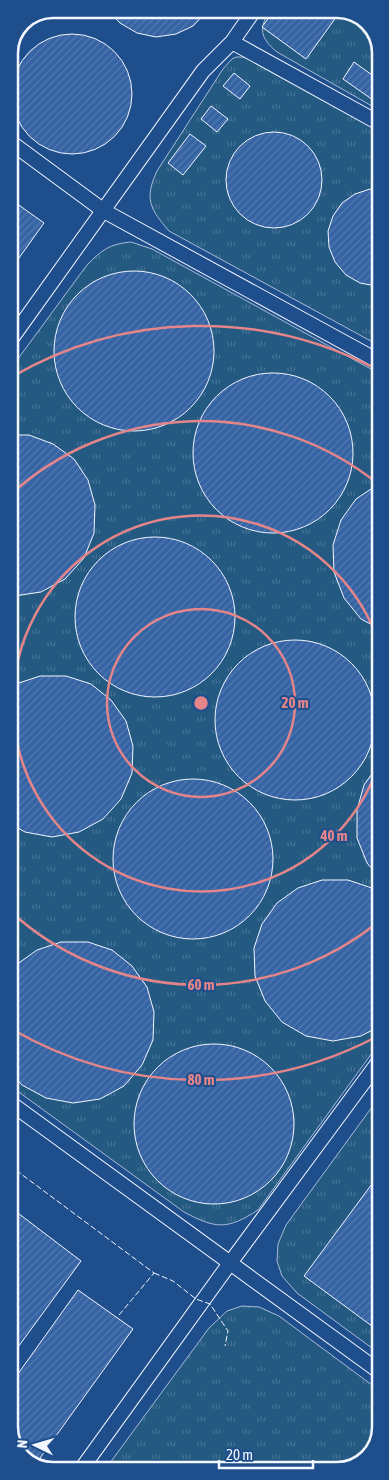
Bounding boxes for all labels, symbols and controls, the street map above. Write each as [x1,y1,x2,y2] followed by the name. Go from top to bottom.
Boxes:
[192,694,210,712] centre of rings
[282,694,309,711] text: 20 m
[320,827,348,844] text: 40 m
[188,976,215,993] text: 60 m
[188,1071,215,1088] text: 80 m
[10,1420,60,1470] north arrow
[219,1438,313,1470] scale bar
[14,1439,30,1449] text: N
[226,1446,253,1463] text: 20 m

